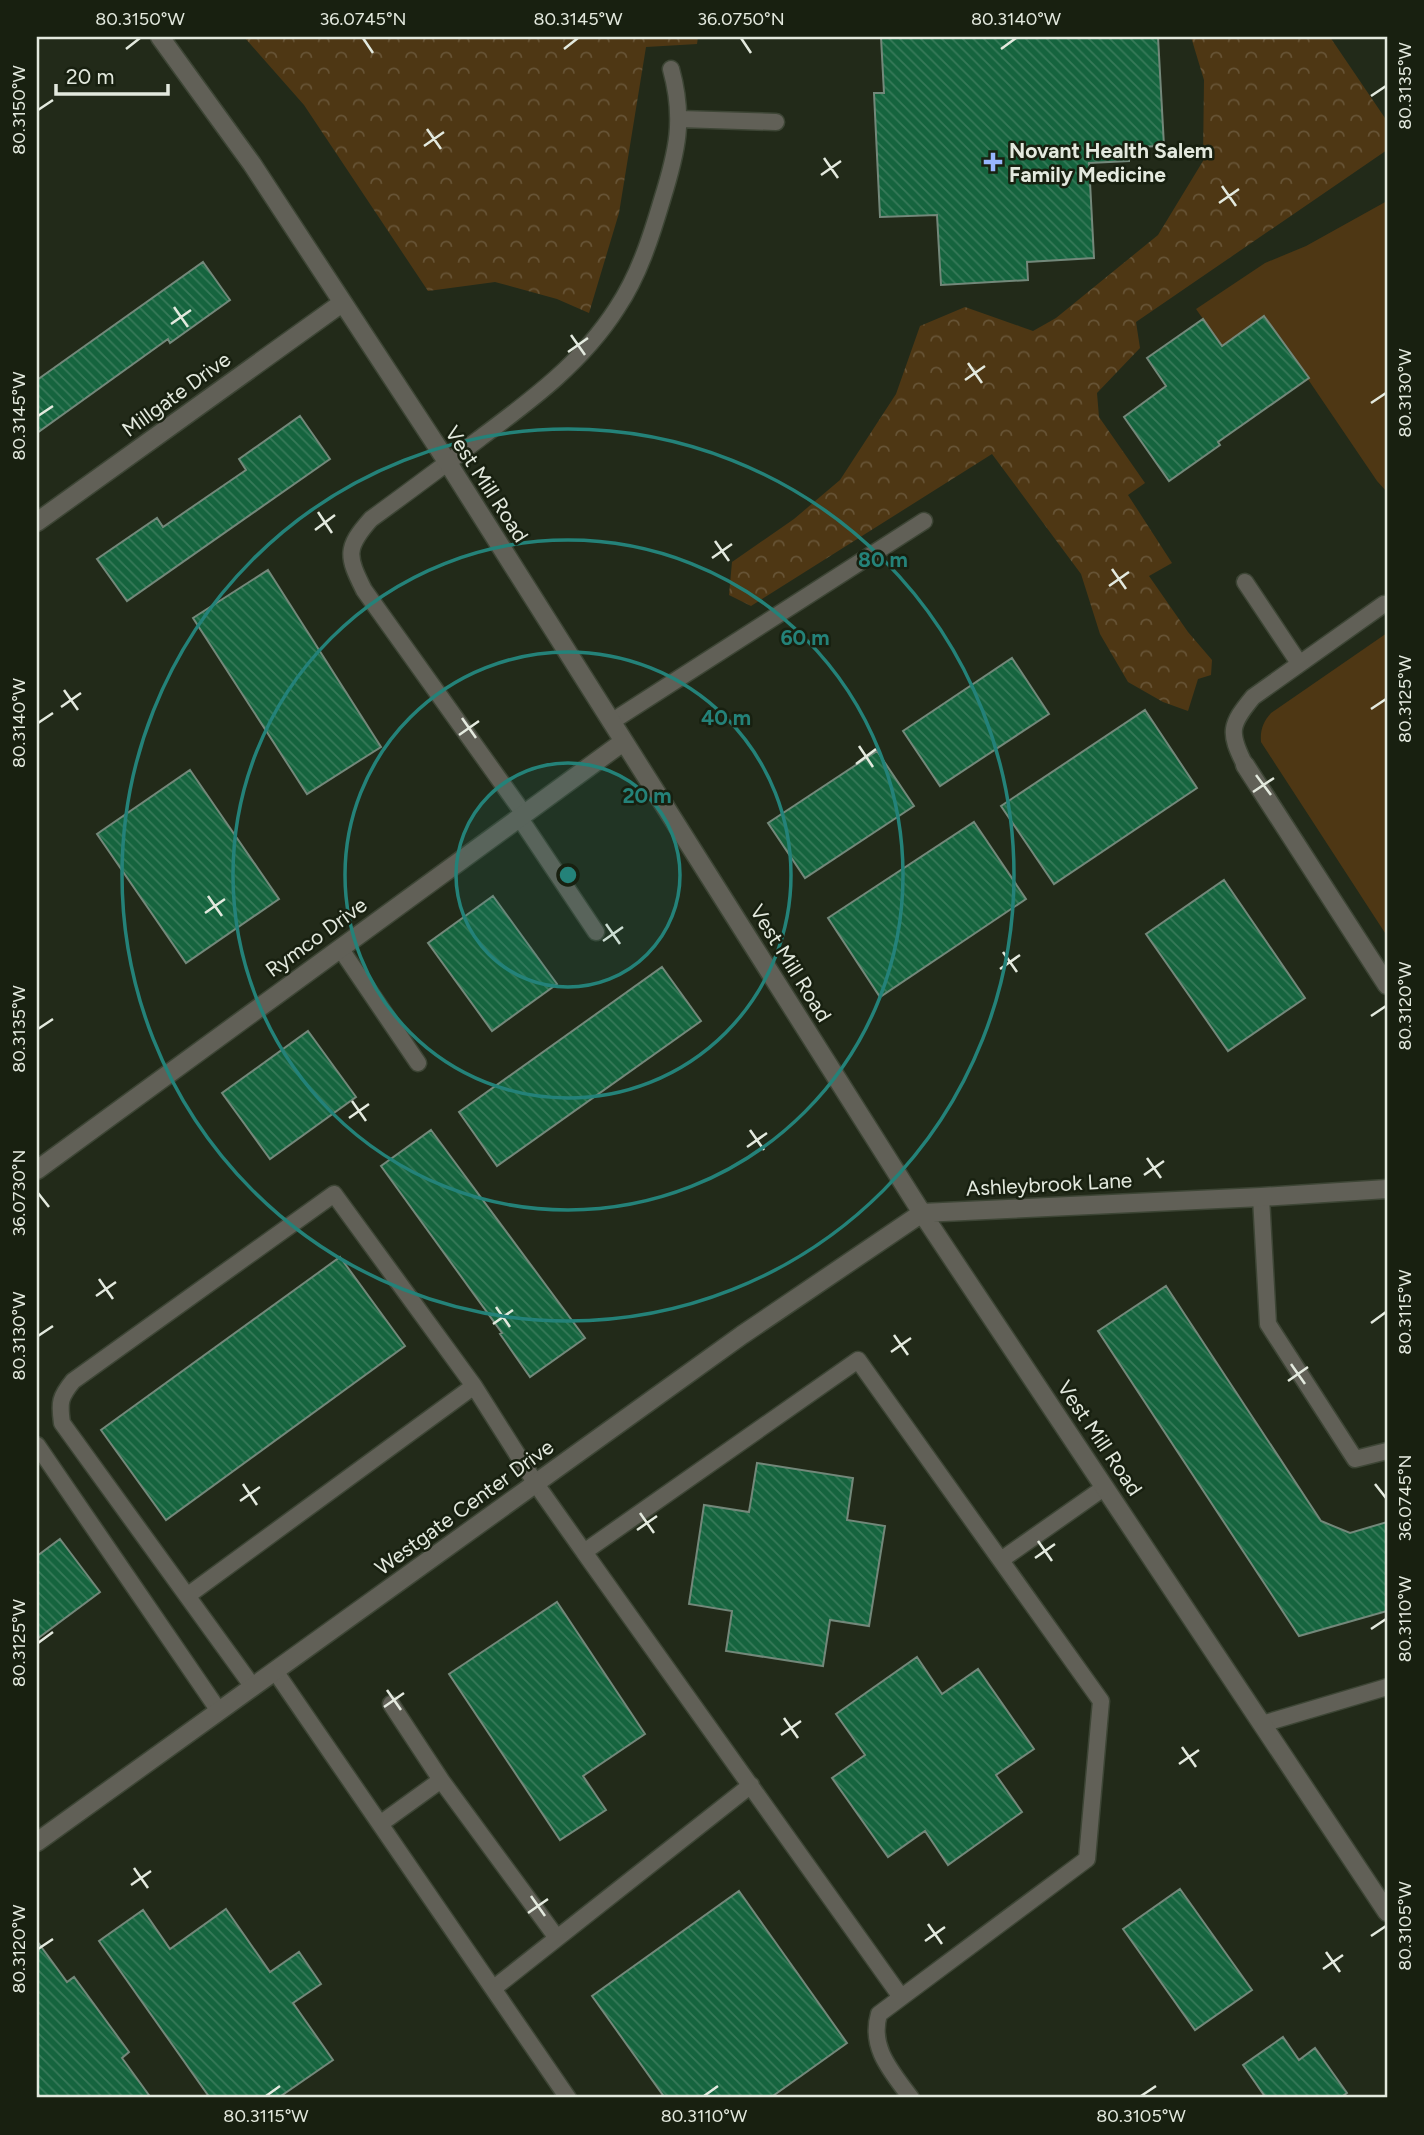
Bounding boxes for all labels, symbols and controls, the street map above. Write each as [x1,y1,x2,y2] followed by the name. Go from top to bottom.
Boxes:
[95,8,185,30] text: 80.3150°W
[319,8,407,30] text: 36.0745°N
[533,8,623,30] text: 80.3145°W
[697,8,785,30] text: 36.0750°N
[971,8,1062,30] text: 80.3140°W
[1394,41,1416,130] text: 80.3135°W
[56,52,168,96] scale bar
[66,64,114,89] text: 20 m
[8,65,30,155] text: 80.3150°W
[1009,138,1213,187] place label: Novant Health Salem Family Medicine
[983,152,1003,172] marker: Novant Health Salem Family Medicine
[117,346,235,442] street label: Millgate Drive
[1394,348,1416,437] text: 80.3130°W
[8,371,30,461] text: 80.3145°W
[440,421,534,547] street label: Vest Mill Road
[858,547,908,572] text: 80 m
[780,625,830,650] text: 60 m
[1394,654,1416,743] text: 80.3125°W
[8,677,30,768] text: 80.3140°W
[701,705,751,730] text: 40 m
[622,783,672,808] text: 20 m
[556,863,580,887] centre of rings
[260,892,372,982] street label: Rymco Drive
[745,900,837,1026] street label: Vest Mill Road
[1394,961,1416,1051] text: 80.3120°W
[8,984,30,1073] text: 80.3135°W
[8,1150,30,1236] text: 36.0730°N
[965,1167,1133,1201] street label: Ashleybrook Lane
[1394,1269,1416,1355] text: 80.3115°W
[8,1291,30,1380] text: 80.3130°W
[1052,1376,1148,1500] street label: Vest Mill Road
[370,1434,558,1580] street label: Westgate Center Drive
[1394,1454,1416,1542] text: 36.0745°N
[1394,1575,1416,1662] text: 80.3110°W
[8,1598,30,1687] text: 80.3125°W
[1394,1881,1416,1971] text: 80.3105°W
[8,1904,30,1994] text: 80.3120°W
[223,2105,309,2127] text: 80.3115°W
[661,2105,748,2127] text: 80.3110°W
[1096,2105,1186,2127] text: 80.3105°W

